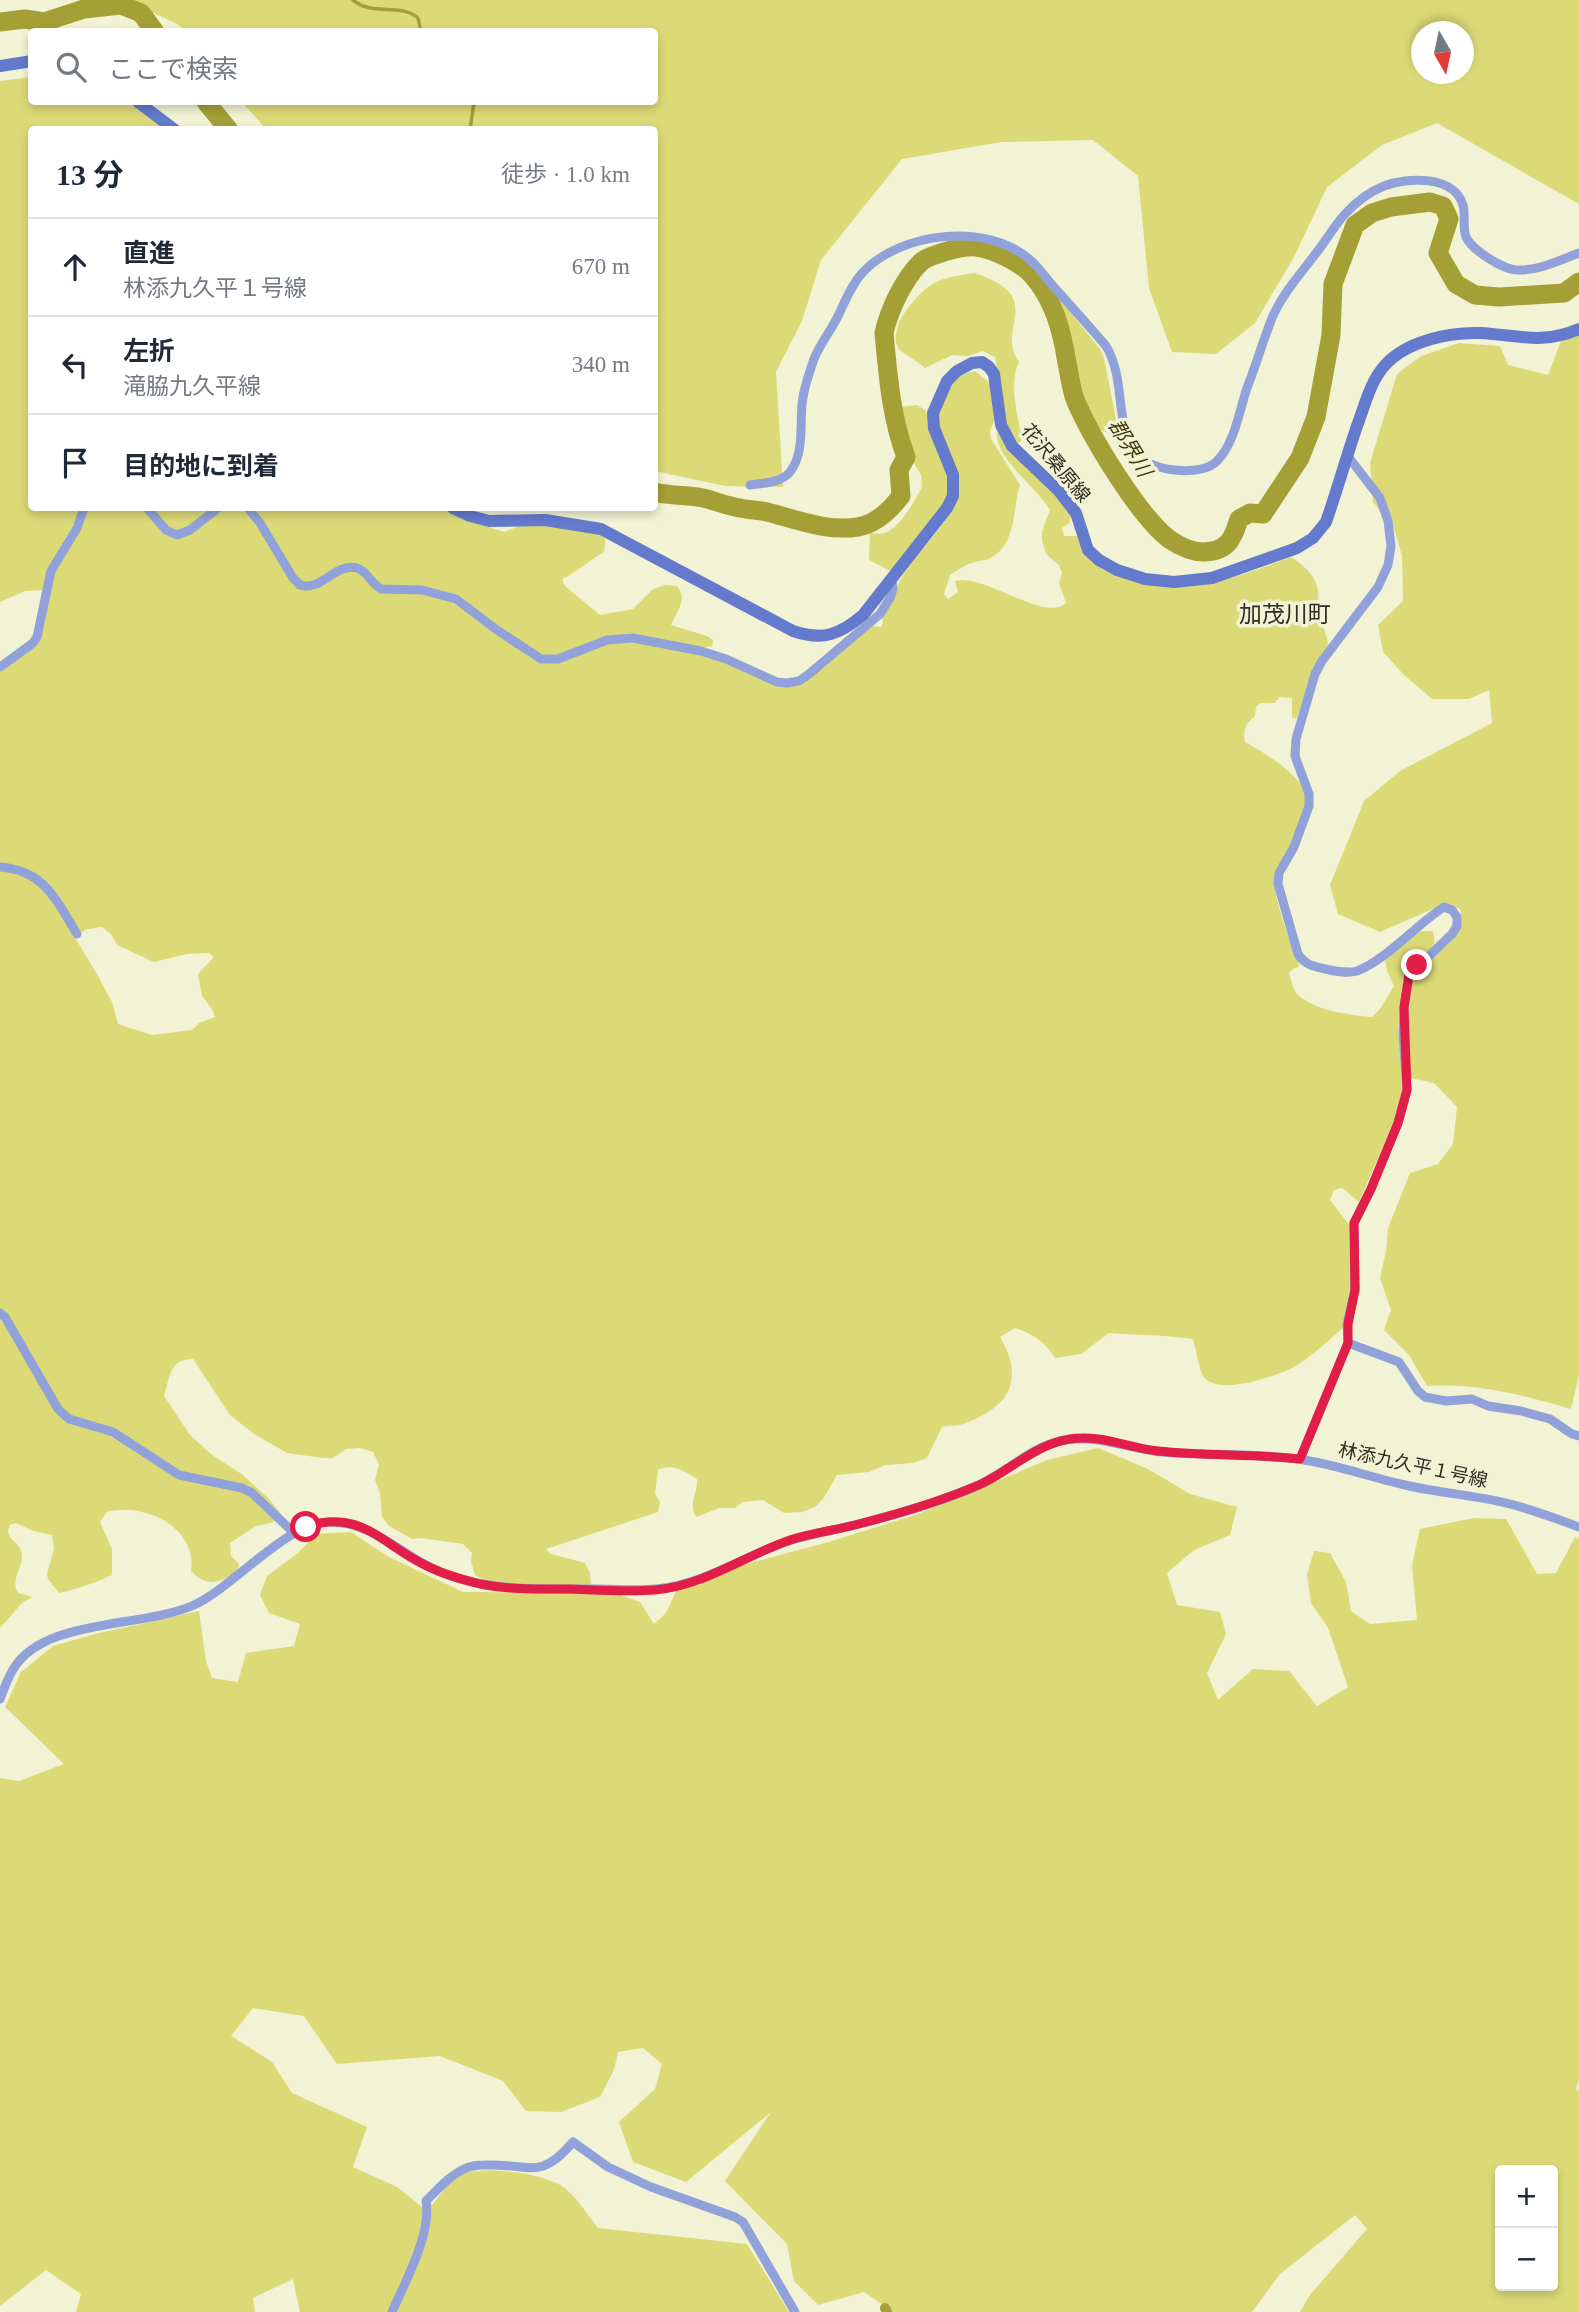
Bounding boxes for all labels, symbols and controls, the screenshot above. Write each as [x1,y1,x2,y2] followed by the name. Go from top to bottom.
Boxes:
[1411,21,1474,84] north arrow
[28,28,658,105] search box
[52,48,90,86] icon: search
[108,55,238,84] text: ここで検索
[56,158,124,191] text: 13 分
[501,162,630,187] text: 徒歩 · 1.0 km
[123,239,175,268] text: 直進
[56,248,94,286] icon: ahead
[572,254,630,279] text: 670 m
[123,276,307,301] text: 林添九久平１号線
[123,337,175,366] text: 左折
[56,346,94,384] icon: left
[572,352,630,377] text: 340 m
[123,374,261,399] text: 滝脇九久平線
[1103,415,1158,483] water label: 郡界川
[1017,420,1095,506] street label: 花沢桑原線
[56,444,94,482] icon: arrive
[123,452,279,481] text: 目的地に到着
[1239,602,1331,627] district label: 加茂川町
[1401,949,1432,980] route end
[1336,1439,1490,1491] street label: 林添九久平１号線
[290,1511,321,1542] route start
[1495,2165,1558,2291] map controls
[1495,2165,1558,2228] button: +
[1495,2228,1558,2291] button: −

